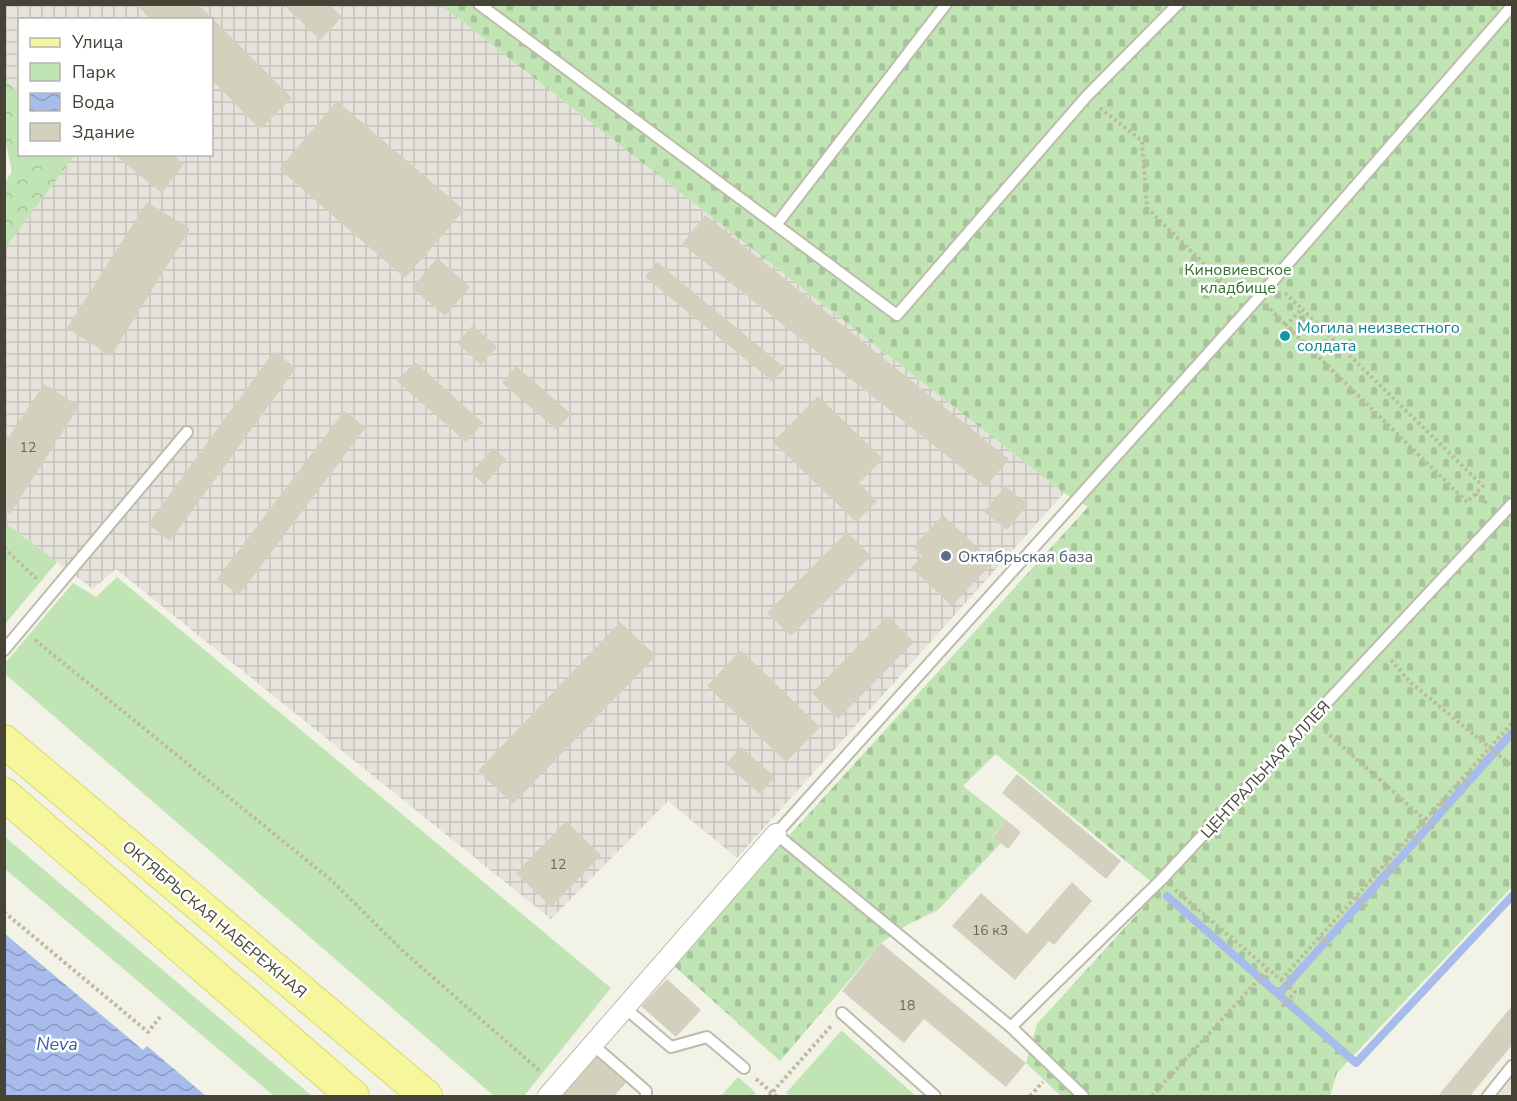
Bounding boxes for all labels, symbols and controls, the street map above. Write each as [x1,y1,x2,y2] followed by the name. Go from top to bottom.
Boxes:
[18,18,213,156] legend
[71,30,123,54] text: Улица
[72,60,116,84] text: Парк
[72,90,115,114] text: Вода
[72,120,135,144] text: Здание
[1184,259,1292,299] park label: Киновиевское кладбище
[1297,317,1460,357] place label: Могила неизвестного солдата
[1278,329,1292,343] marker: Могила неизвестного солдата
[20,438,36,457] house number: 12
[958,546,1093,568] place label: Октябрьская база
[939,549,953,563] marker: Октябрьская база
[1196,696,1335,843] street label: ЦЕНТРАЛЬНАЯ АЛЛЕЯ
[117,836,311,1004] street label: ОКТЯБРЬСКАЯ НАБЕРЕЖНАЯ
[550,855,566,874] house number: 12
[972,921,1008,940] house number: 16 к3
[899,996,915,1015] house number: 18
[36,1032,78,1056] water label: Neva

